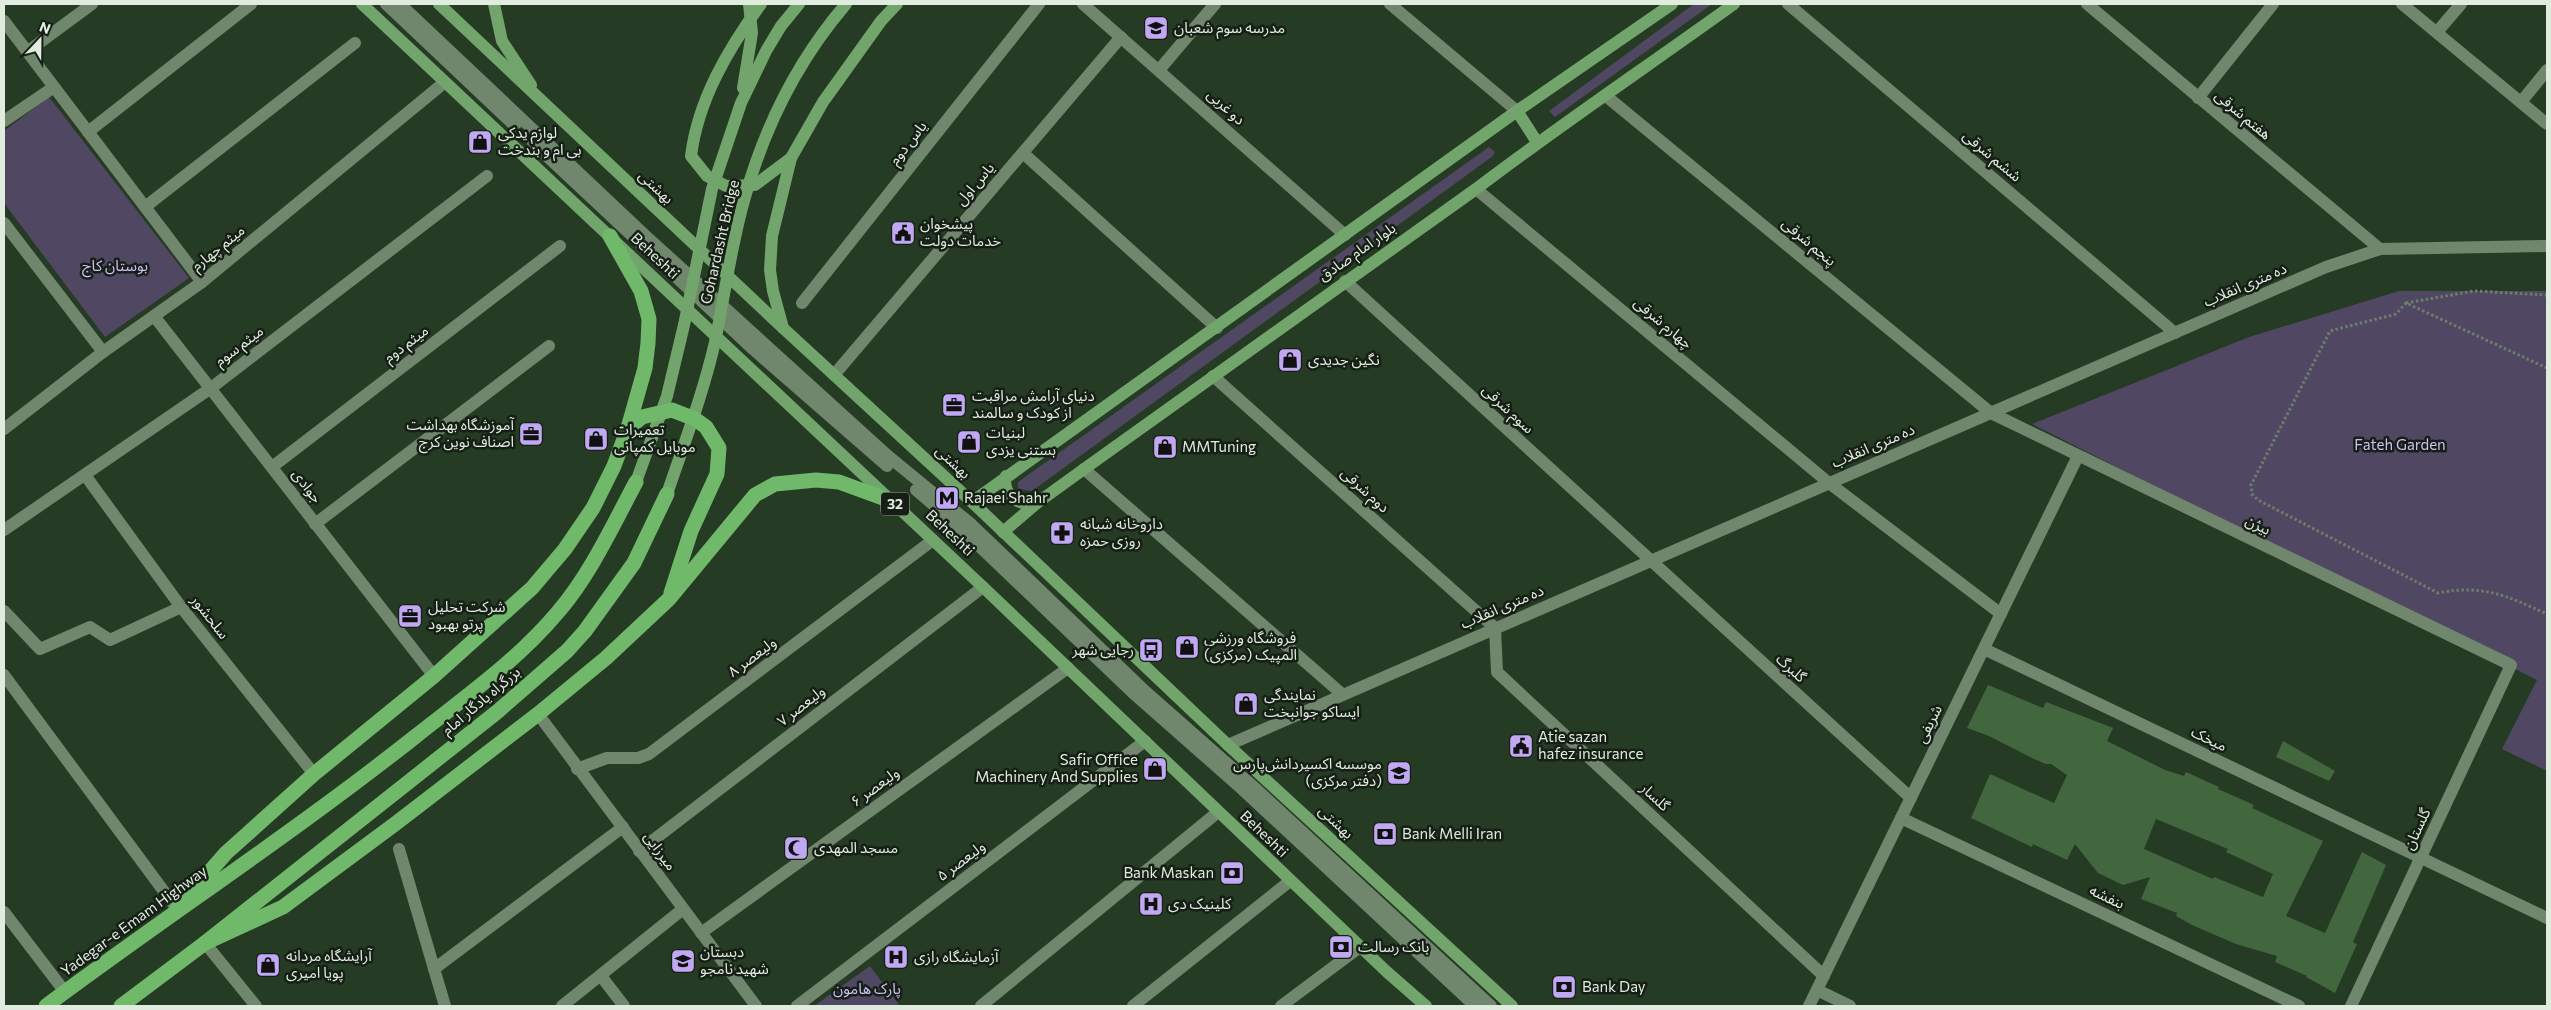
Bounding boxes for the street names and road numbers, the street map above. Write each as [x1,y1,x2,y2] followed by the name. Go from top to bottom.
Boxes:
[1203,85,1249,129] street label: دو غربی
[2210,86,2275,145] street label: هفتم شرقی
[884,117,932,170] street label: یاس دوم
[1958,126,2026,187] street label: ششم شرقی
[951,158,998,209] street label: یاس اول
[635,166,678,208] street label: بهشتى
[696,178,742,306] street label: Gohardasht Bridge
[1777,213,1841,271] street label: پنجم شرقی
[1314,218,1400,287] street label: بلوار امام صادق
[187,220,250,276] street label: میثم چهارم
[628,228,684,282] street label: Beheshti
[2200,258,2289,311] street label: ده متری انقلاب
[1629,293,1697,354] street label: چهارم شرقی
[210,321,268,372] street label: میثم سوم
[379,321,433,368] street label: میثم دوم
[1477,380,1538,439] street label: سوم شرقی
[1828,419,1917,472] street label: ده متری انقلاب
[932,441,975,483] street label: بهشتى
[1336,463,1394,518] street label: دوم شرقی
[288,465,327,507] street label: جوادی
[881,492,909,516] road number: 32
[923,505,979,559] street label: Beheshti
[2242,510,2274,539] street label: بیژن
[1457,580,1546,633] street label: ده متری انقلاب
[187,590,234,643] street label: سلحشور
[724,632,780,681] street label: ولیعصر ۸
[1772,649,1811,687] street label: گلبرگ
[437,662,525,741] street label: بزرگراه یادگار امام
[773,681,828,730] street label: ولیعصر ۷
[1911,701,1946,746] street label: شریفی
[2189,722,2230,755] street label: میخک
[847,763,903,811] street label: ولیعصر ۶
[1636,778,1675,815] street label: گلسار
[1315,801,1358,843] street label: بهشتى
[2399,804,2435,853] street label: گلستان
[1237,806,1292,860] street label: Beheshti
[640,827,681,874] street label: میرزایی
[933,836,989,885] street label: ولیعصر ۵
[57,861,210,979] street label: Yadegar-e Emam Highway
[2087,880,2128,912] street label: بنفشه

